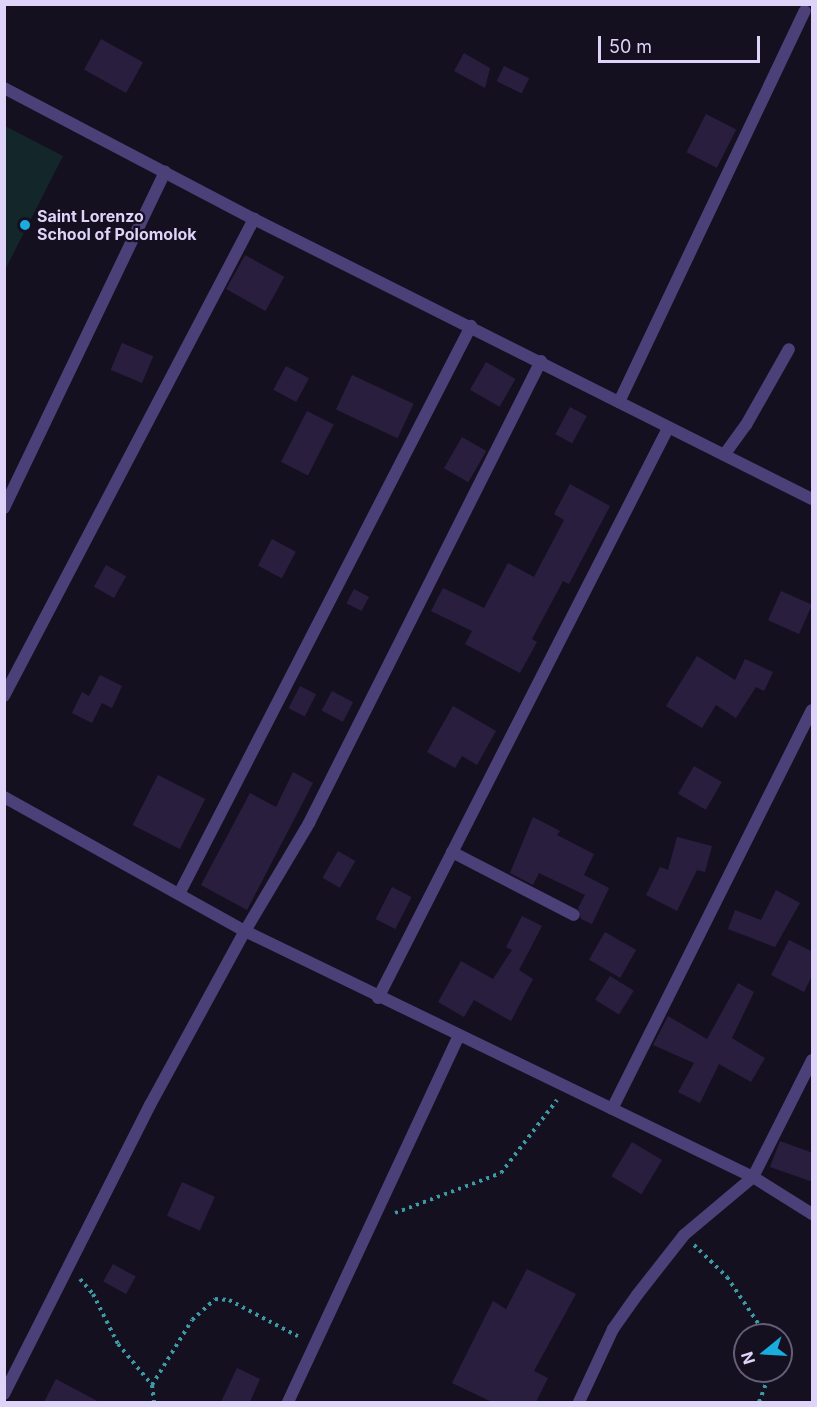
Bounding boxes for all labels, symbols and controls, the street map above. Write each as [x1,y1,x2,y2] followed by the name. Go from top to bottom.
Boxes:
[601,24,763,62] scale bar
[609,36,652,57] text: 50 m
[37,206,197,244] place label: Saint Lorenzo School of Polomolok
[18,218,32,232] marker: Saint Lorenzo School of Polomolok
[733,1323,793,1383] north arrow
[736,1349,759,1367] text: N

